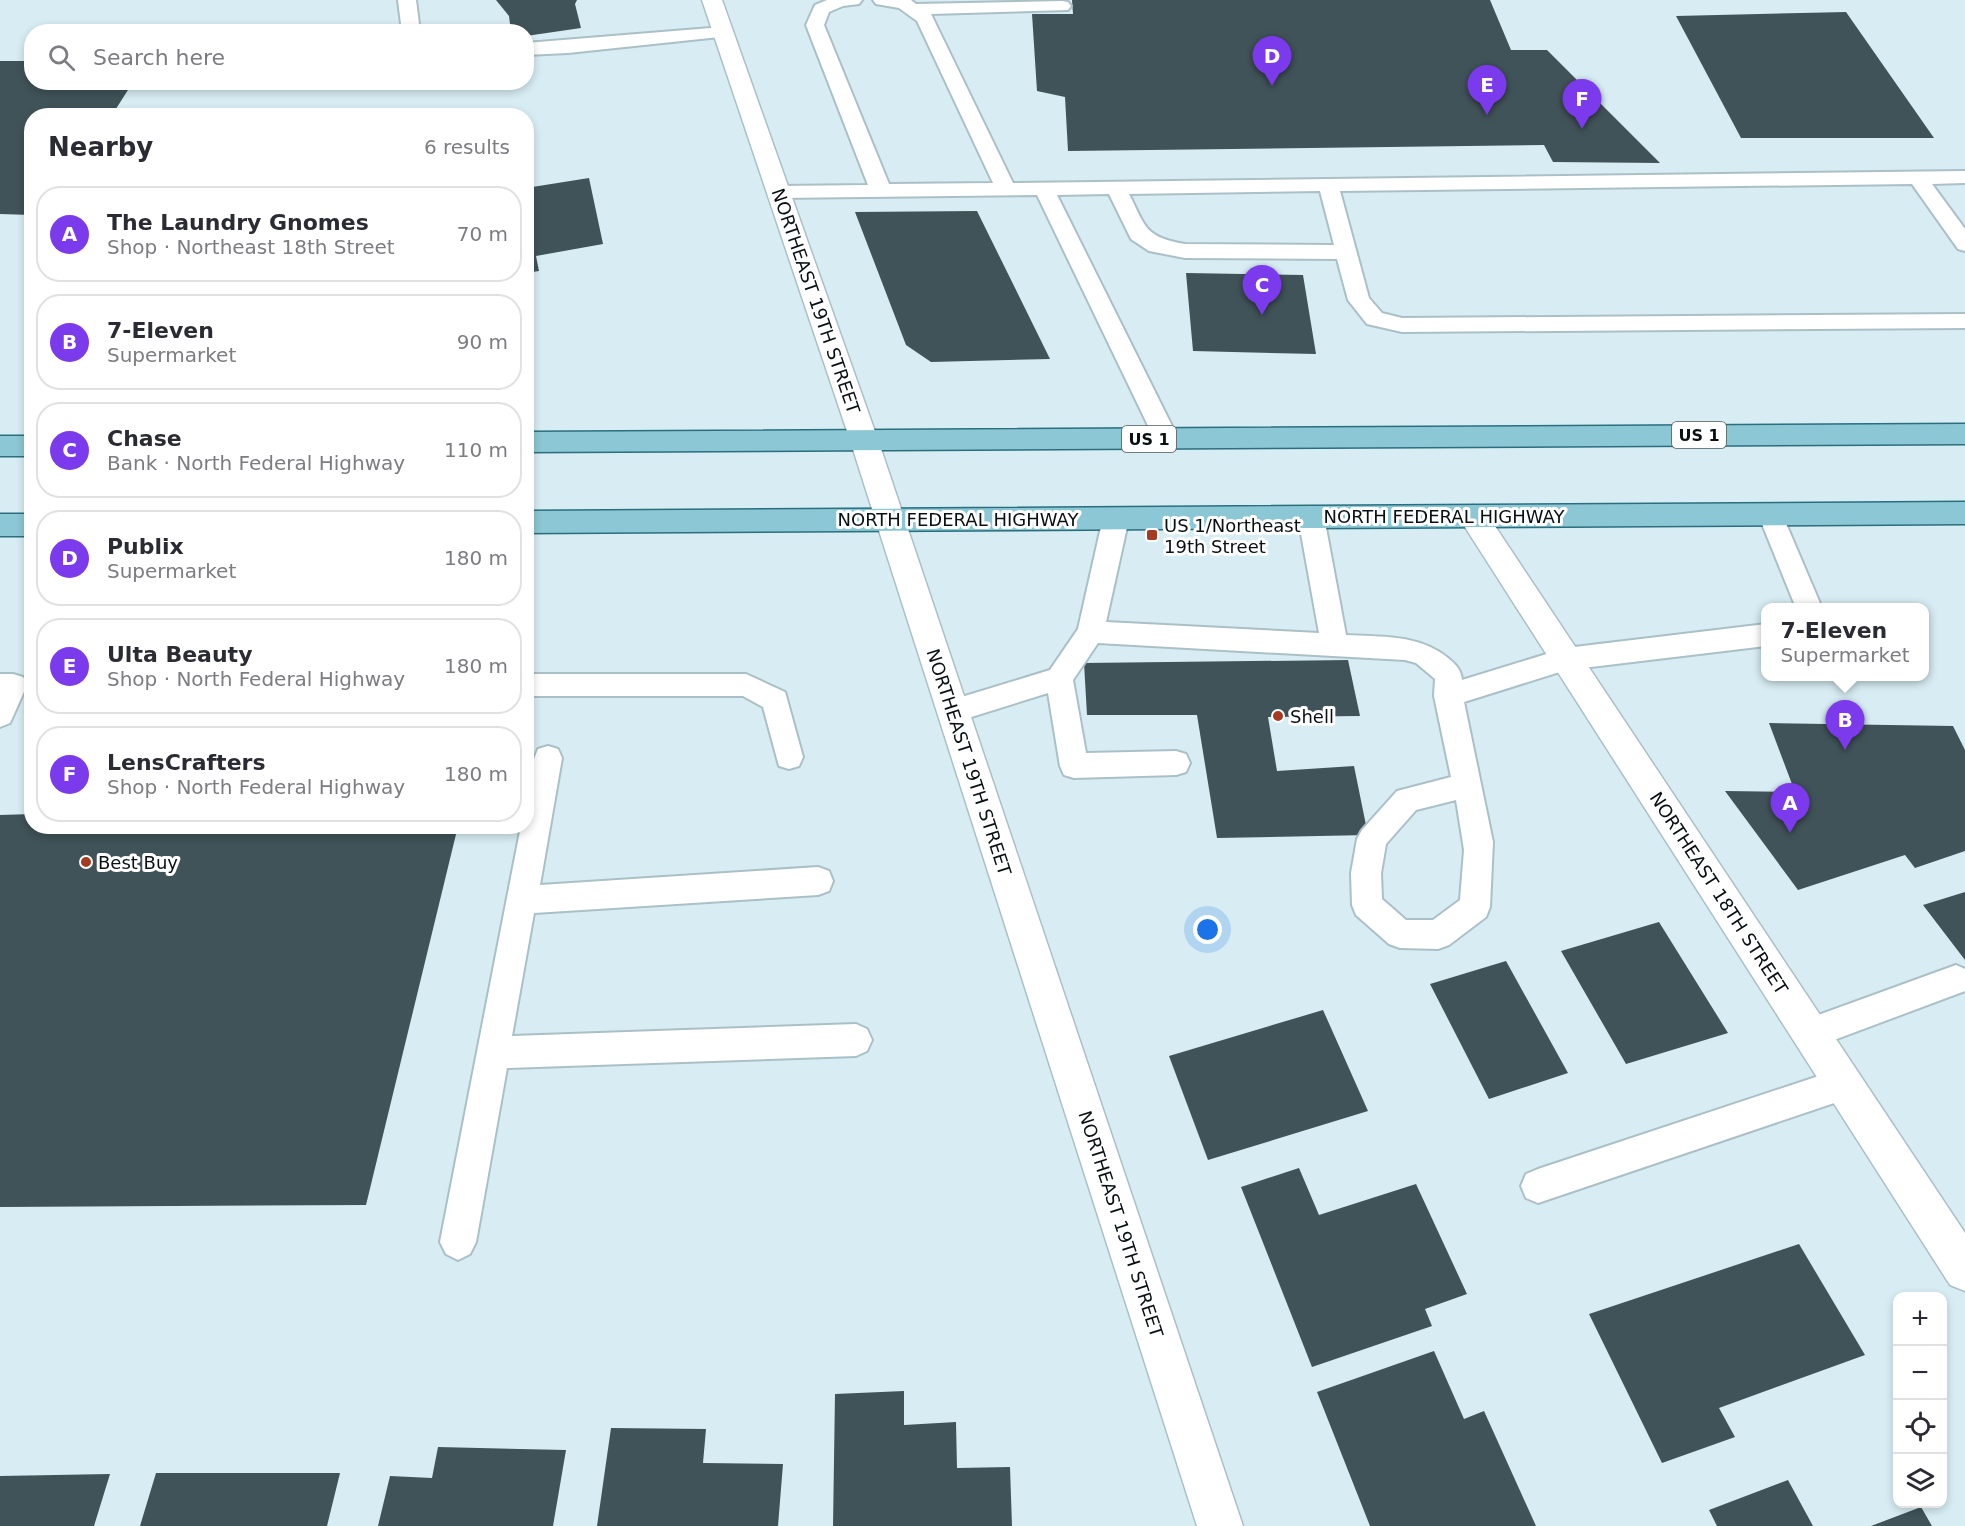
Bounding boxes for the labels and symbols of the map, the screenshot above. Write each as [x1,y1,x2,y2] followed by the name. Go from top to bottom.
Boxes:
[1252,36,1292,86] pin: D
[1468,66,1506,115] pin: E
[1562,80,1602,129] pin: F
[767,186,865,417] street label: NORTHEAST 19TH STREET
[1242,266,1282,315] pin: C
[1672,422,1726,448] road number: US 1
[1122,426,1176,452] road number: US 1
[1324,506,1565,527] street label: NORTH FEDERAL HIGHWAY
[838,509,1079,530] street label: NORTH FEDERAL HIGHWAY
[1164,515,1301,557] place label: US 1/Northeast 19th Street
[1145,528,1159,542] marker: US 1/Northeast 19th Street
[922,646,1016,879] street label: NORTHEAST 19TH STREET
[1826,700,1864,750] pin: B
[1290,706,1334,727] place label: Shell
[1271,709,1285,723] marker: Shell
[1770,784,1810,833] pin: A
[1645,788,1793,998] street label: NORTHEAST 18TH STREET
[98,852,178,873] place label: Best Buy
[79,855,93,869] marker: Best Buy
[1193,915,1222,944] your location
[1074,1108,1168,1341] street label: NORTHEAST 19TH STREET

